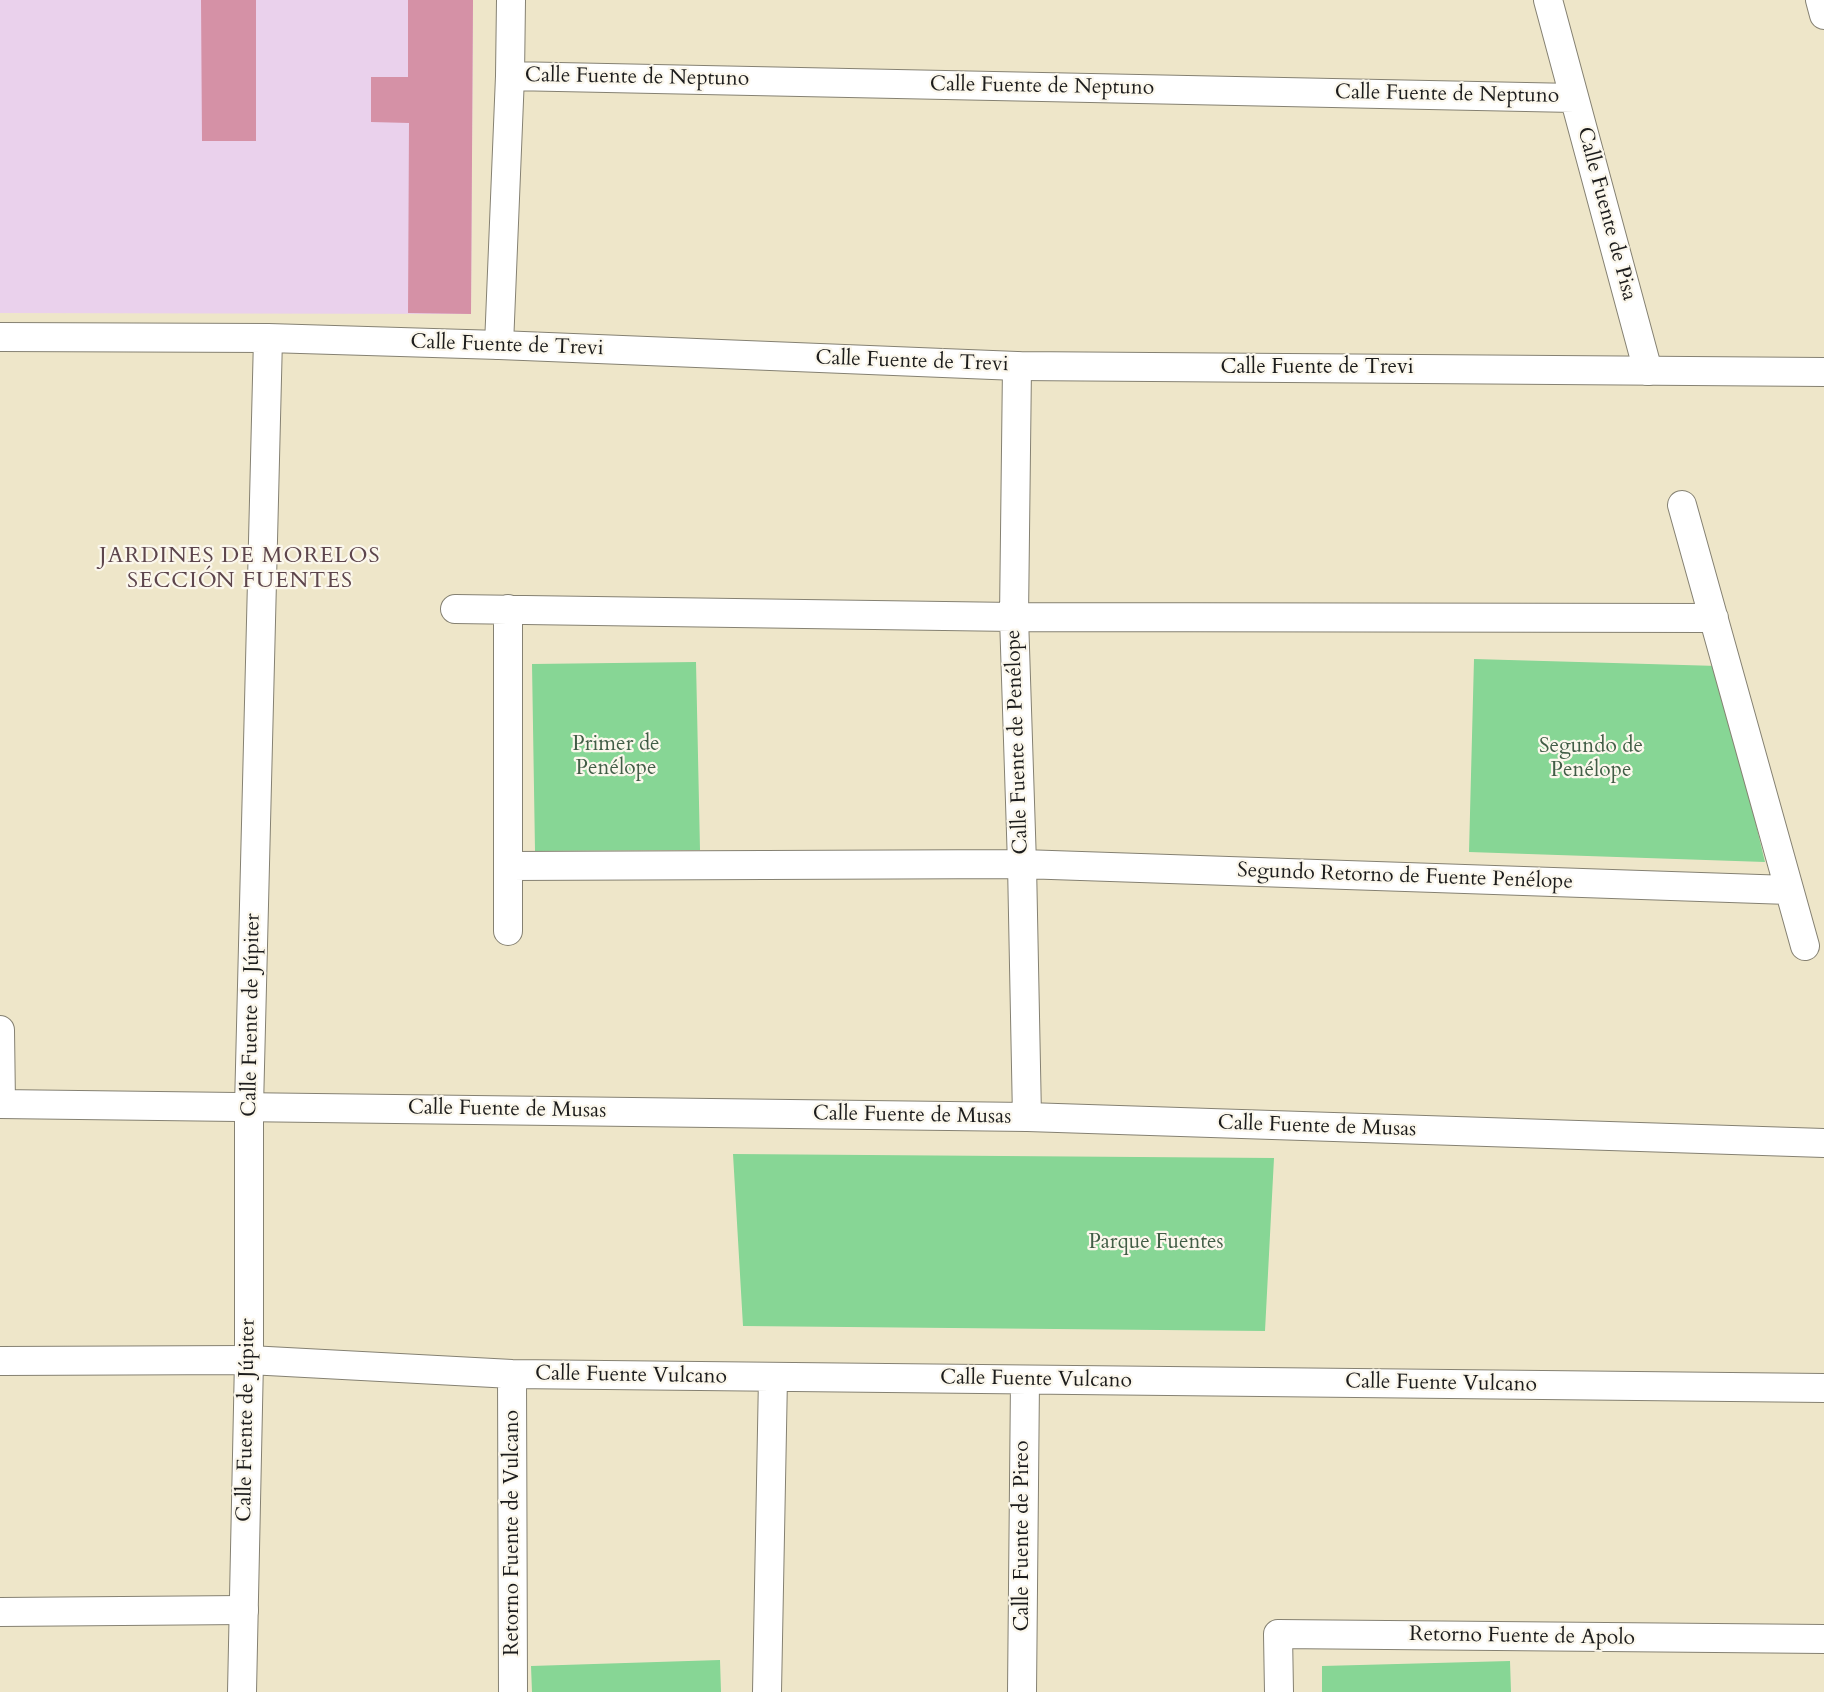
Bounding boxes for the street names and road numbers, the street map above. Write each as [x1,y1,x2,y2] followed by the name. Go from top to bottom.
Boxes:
[525,63,749,93] street label: Calle Fuente de Neptuno
[930,72,1154,102] street label: Calle Fuente de Neptuno
[1335,80,1559,110] street label: Calle Fuente de Neptuno
[1571,125,1641,303] street label: Calle Fuente de Pisa
[410,330,604,362] street label: Calle Fuente de Trevi
[815,346,1009,378] street label: Calle Fuente de Trevi
[1220,355,1414,381] street label: Calle Fuente de Trevi
[1001,629,1035,855] street label: Calle Fuente de Penélope
[1237,859,1573,895] street label: Segundo Retorno de Fuente Penélope
[238,913,266,1117] street label: Calle Fuente de Júpiter
[408,1096,606,1124] street label: Calle Fuente de Musas
[813,1102,1011,1130] street label: Calle Fuente de Musas
[1217,1111,1417,1143] street label: Calle Fuente de Musas
[233,1318,261,1522] street label: Calle Fuente de Júpiter
[535,1362,727,1390] street label: Calle Fuente Vulcano
[940,1366,1132,1394] street label: Calle Fuente Vulcano
[1345,1370,1537,1398] street label: Calle Fuente Vulcano
[500,1410,526,1656] street label: Retorno Fuente de Vulcano
[1010,1441,1036,1631] street label: Calle Fuente de Pireo
[1409,1622,1635,1652] street label: Retorno Fuente de Apolo

